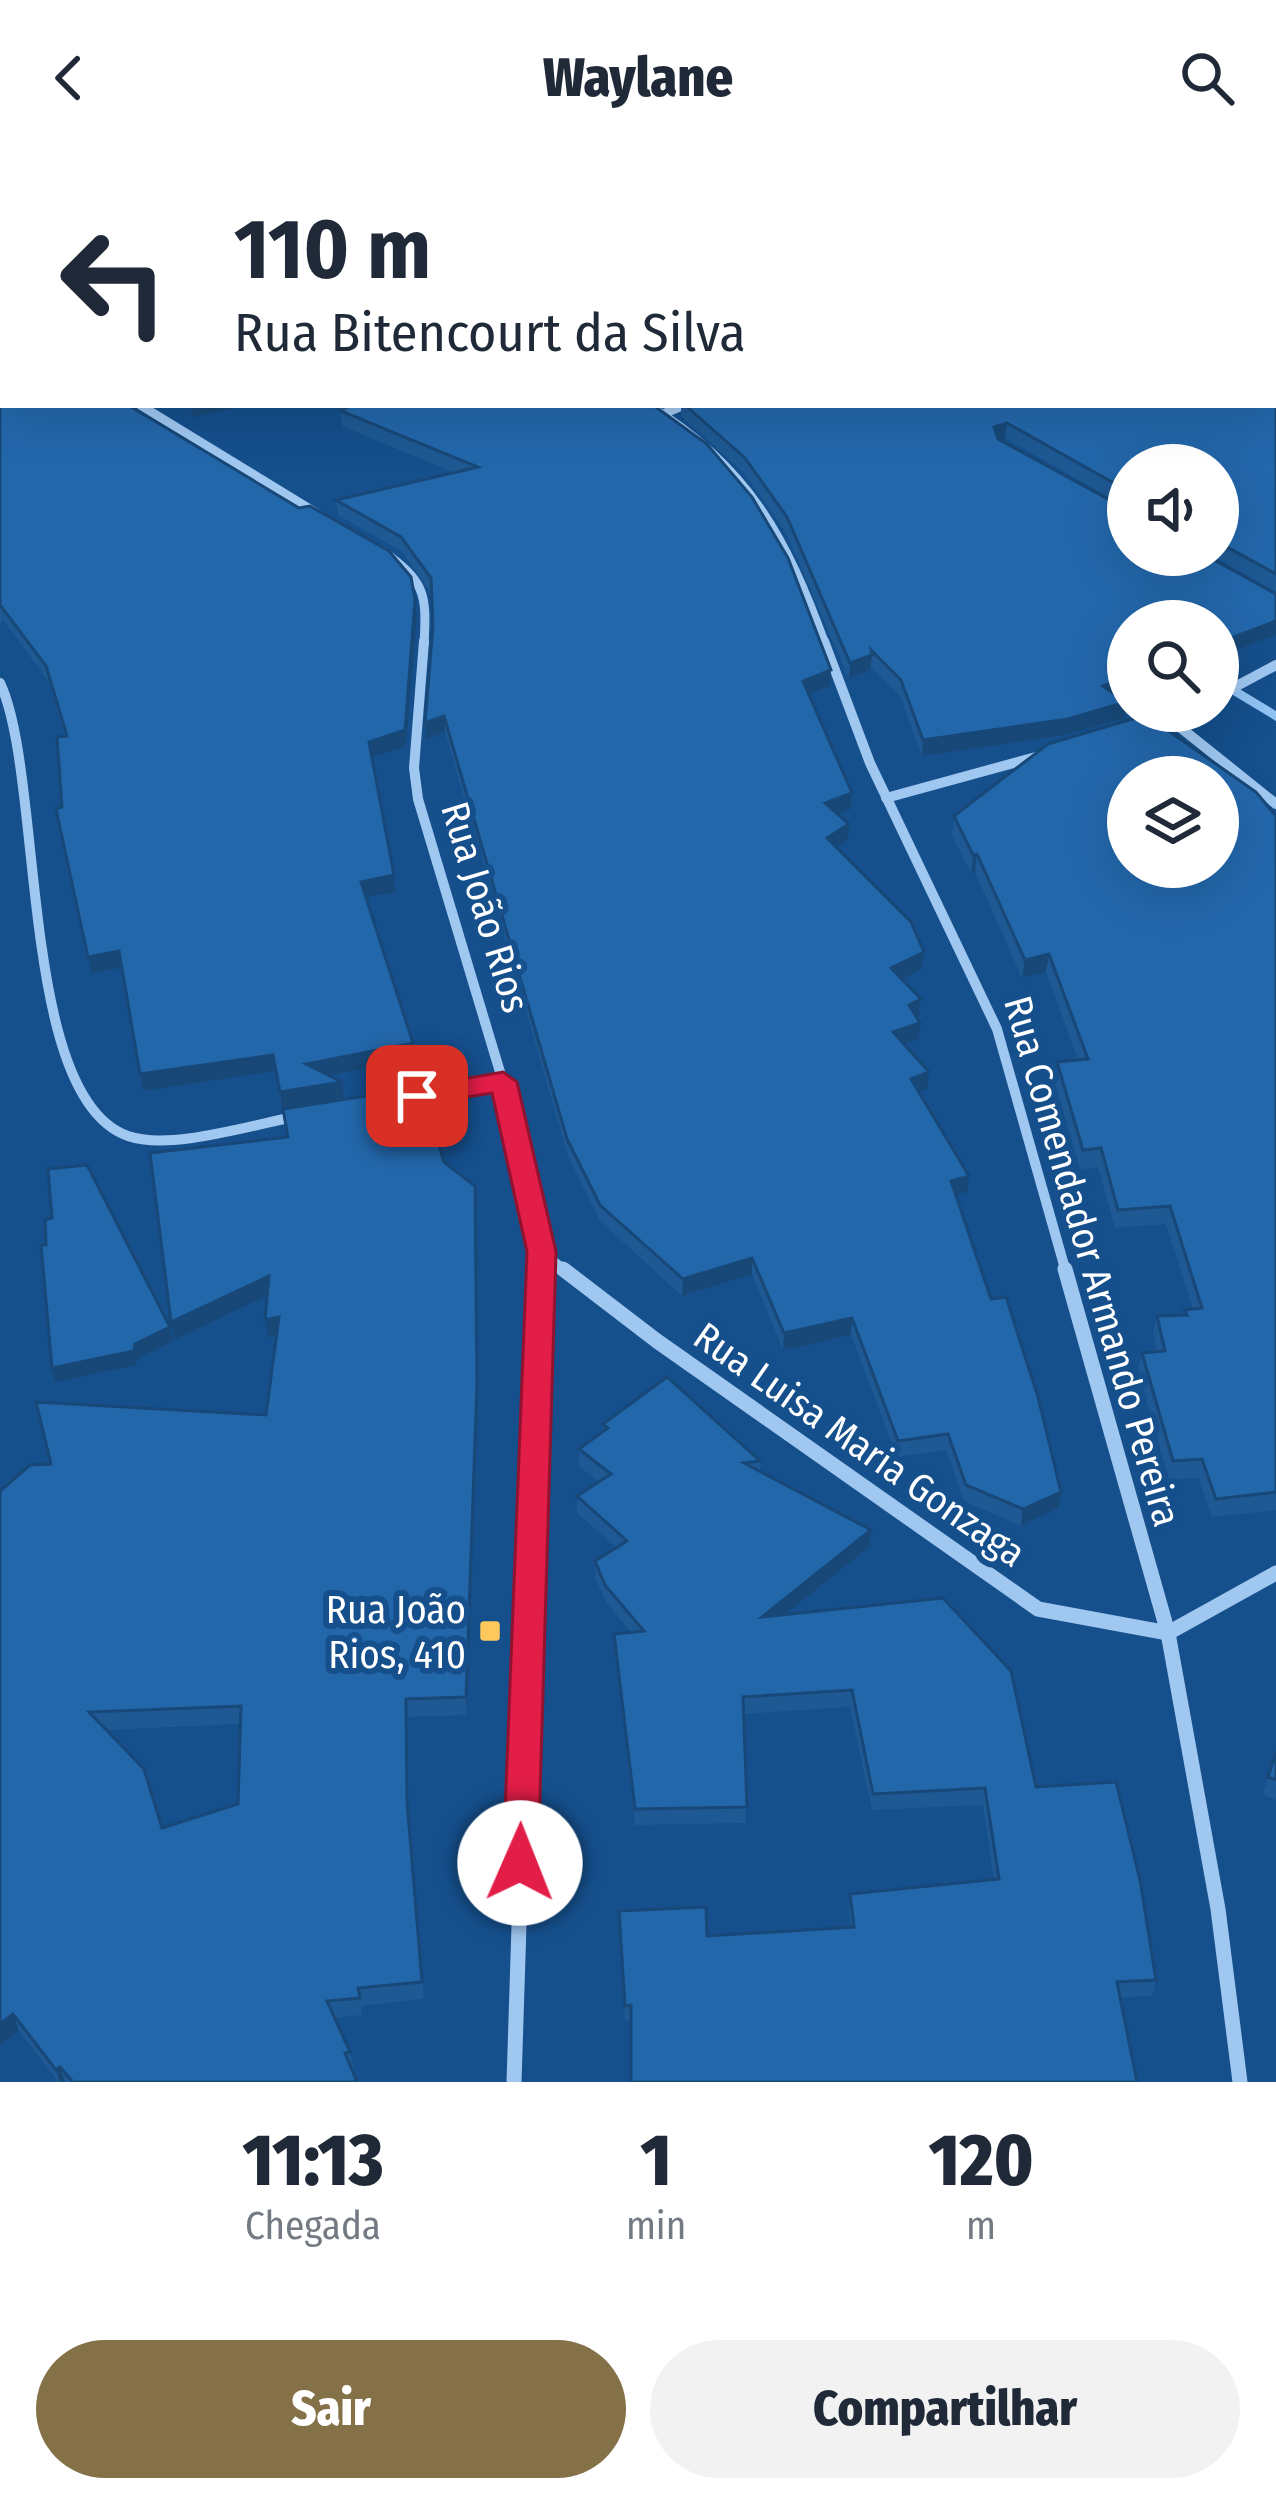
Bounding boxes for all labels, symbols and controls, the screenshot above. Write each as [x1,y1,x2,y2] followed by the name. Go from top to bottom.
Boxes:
[36,45,102,111] icon: back
[1174,45,1240,111] icon: search
[543,46,733,110] text: Waylane
[234,199,431,300] text: 110 m
[36,204,192,360] icon: left
[234,301,746,365] text: Rua Bitencourt da Silva
[1107,444,1239,888] map controls
[1107,444,1239,576] button: sound
[1107,600,1239,732] button: search
[1107,756,1239,888] button: layers
[431,796,539,1018] street label: Rua João Rios
[994,991,1190,1532] street label: Rua Comendador Armando Pereira
[366,1045,468,1147] pin
[384,1063,450,1129] icon: arrive
[685,1313,1034,1577] street label: Rua Luisa Maria Gonzaga
[326,1587,466,1678] place label: Rua João Rios, 410
[477,1618,503,1644] marker: Rua João Rios, 410
[457,1800,583,1926] position arrow
[242,2118,383,2204] text: 11:13
[640,2118,672,2204] text: 1
[929,2118,1034,2204] text: 120
[245,2203,381,2249] text: Chegada
[626,2203,686,2249] text: min
[966,2203,996,2249] text: m
[36,2340,626,2478] button: Sair
[650,2340,1240,2478] button: Compartilhar

